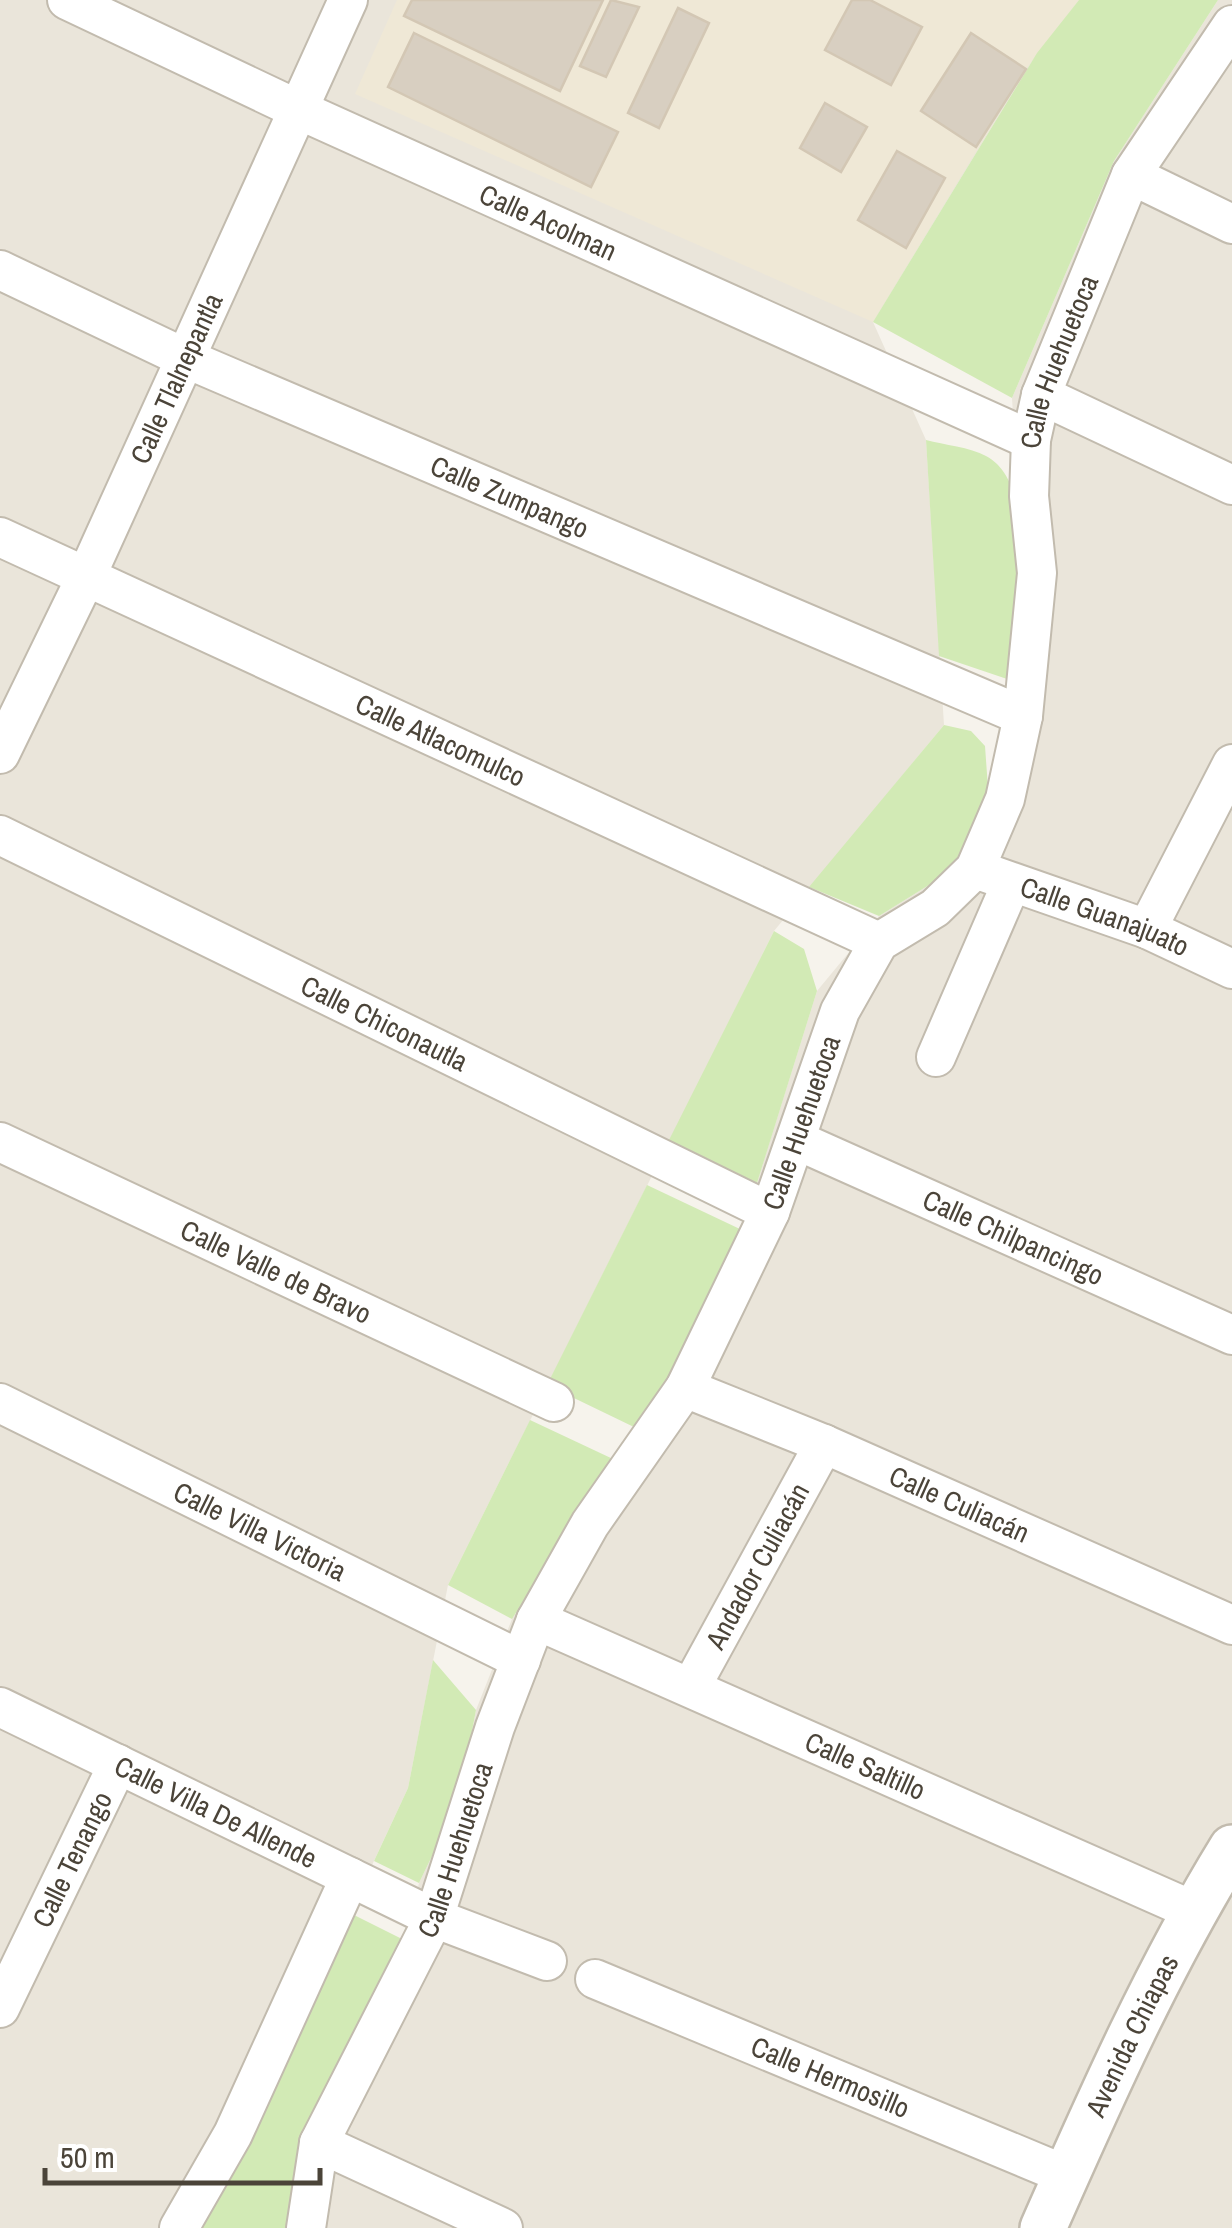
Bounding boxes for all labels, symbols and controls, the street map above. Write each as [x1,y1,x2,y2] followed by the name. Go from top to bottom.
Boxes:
[473,175,623,270] street label: Calle Acolman
[1012,269,1107,449] street label: Calle Huehuetoca
[121,287,232,470] street label: Calle Tlalnepantla
[425,446,595,547] street label: Calle Zumpango
[350,684,531,795] street label: Calle Atlacomulco
[1015,867,1195,965] street label: Calle Guanajuato
[295,966,474,1080] street label: Calle Chiconautla
[753,1030,849,1215] street label: Calle Huehuetoca
[917,1180,1110,1294] street label: Calle Chilpancingo
[175,1211,378,1333] street label: Calle Valle de Bravo
[883,1456,1035,1552] street label: Calle Culiacán
[167,1473,353,1590] street label: Calle Villa Victoria
[696,1476,818,1657] street label: Andador Culiacán
[799,1722,931,1809] street label: Calle Saltillo
[108,1747,323,1877] street label: Calle Villa De Allende
[408,1757,502,1944] street label: Calle Huehuetoca
[23,1785,121,1934] street label: Calle Tenango
[1076,1948,1187,2124] street label: Avenida Chiapas
[745,2027,916,2127] street label: Calle Hermosillo
[45,2123,320,2185] scale bar
[60,2137,115,2177] text: 50 m

